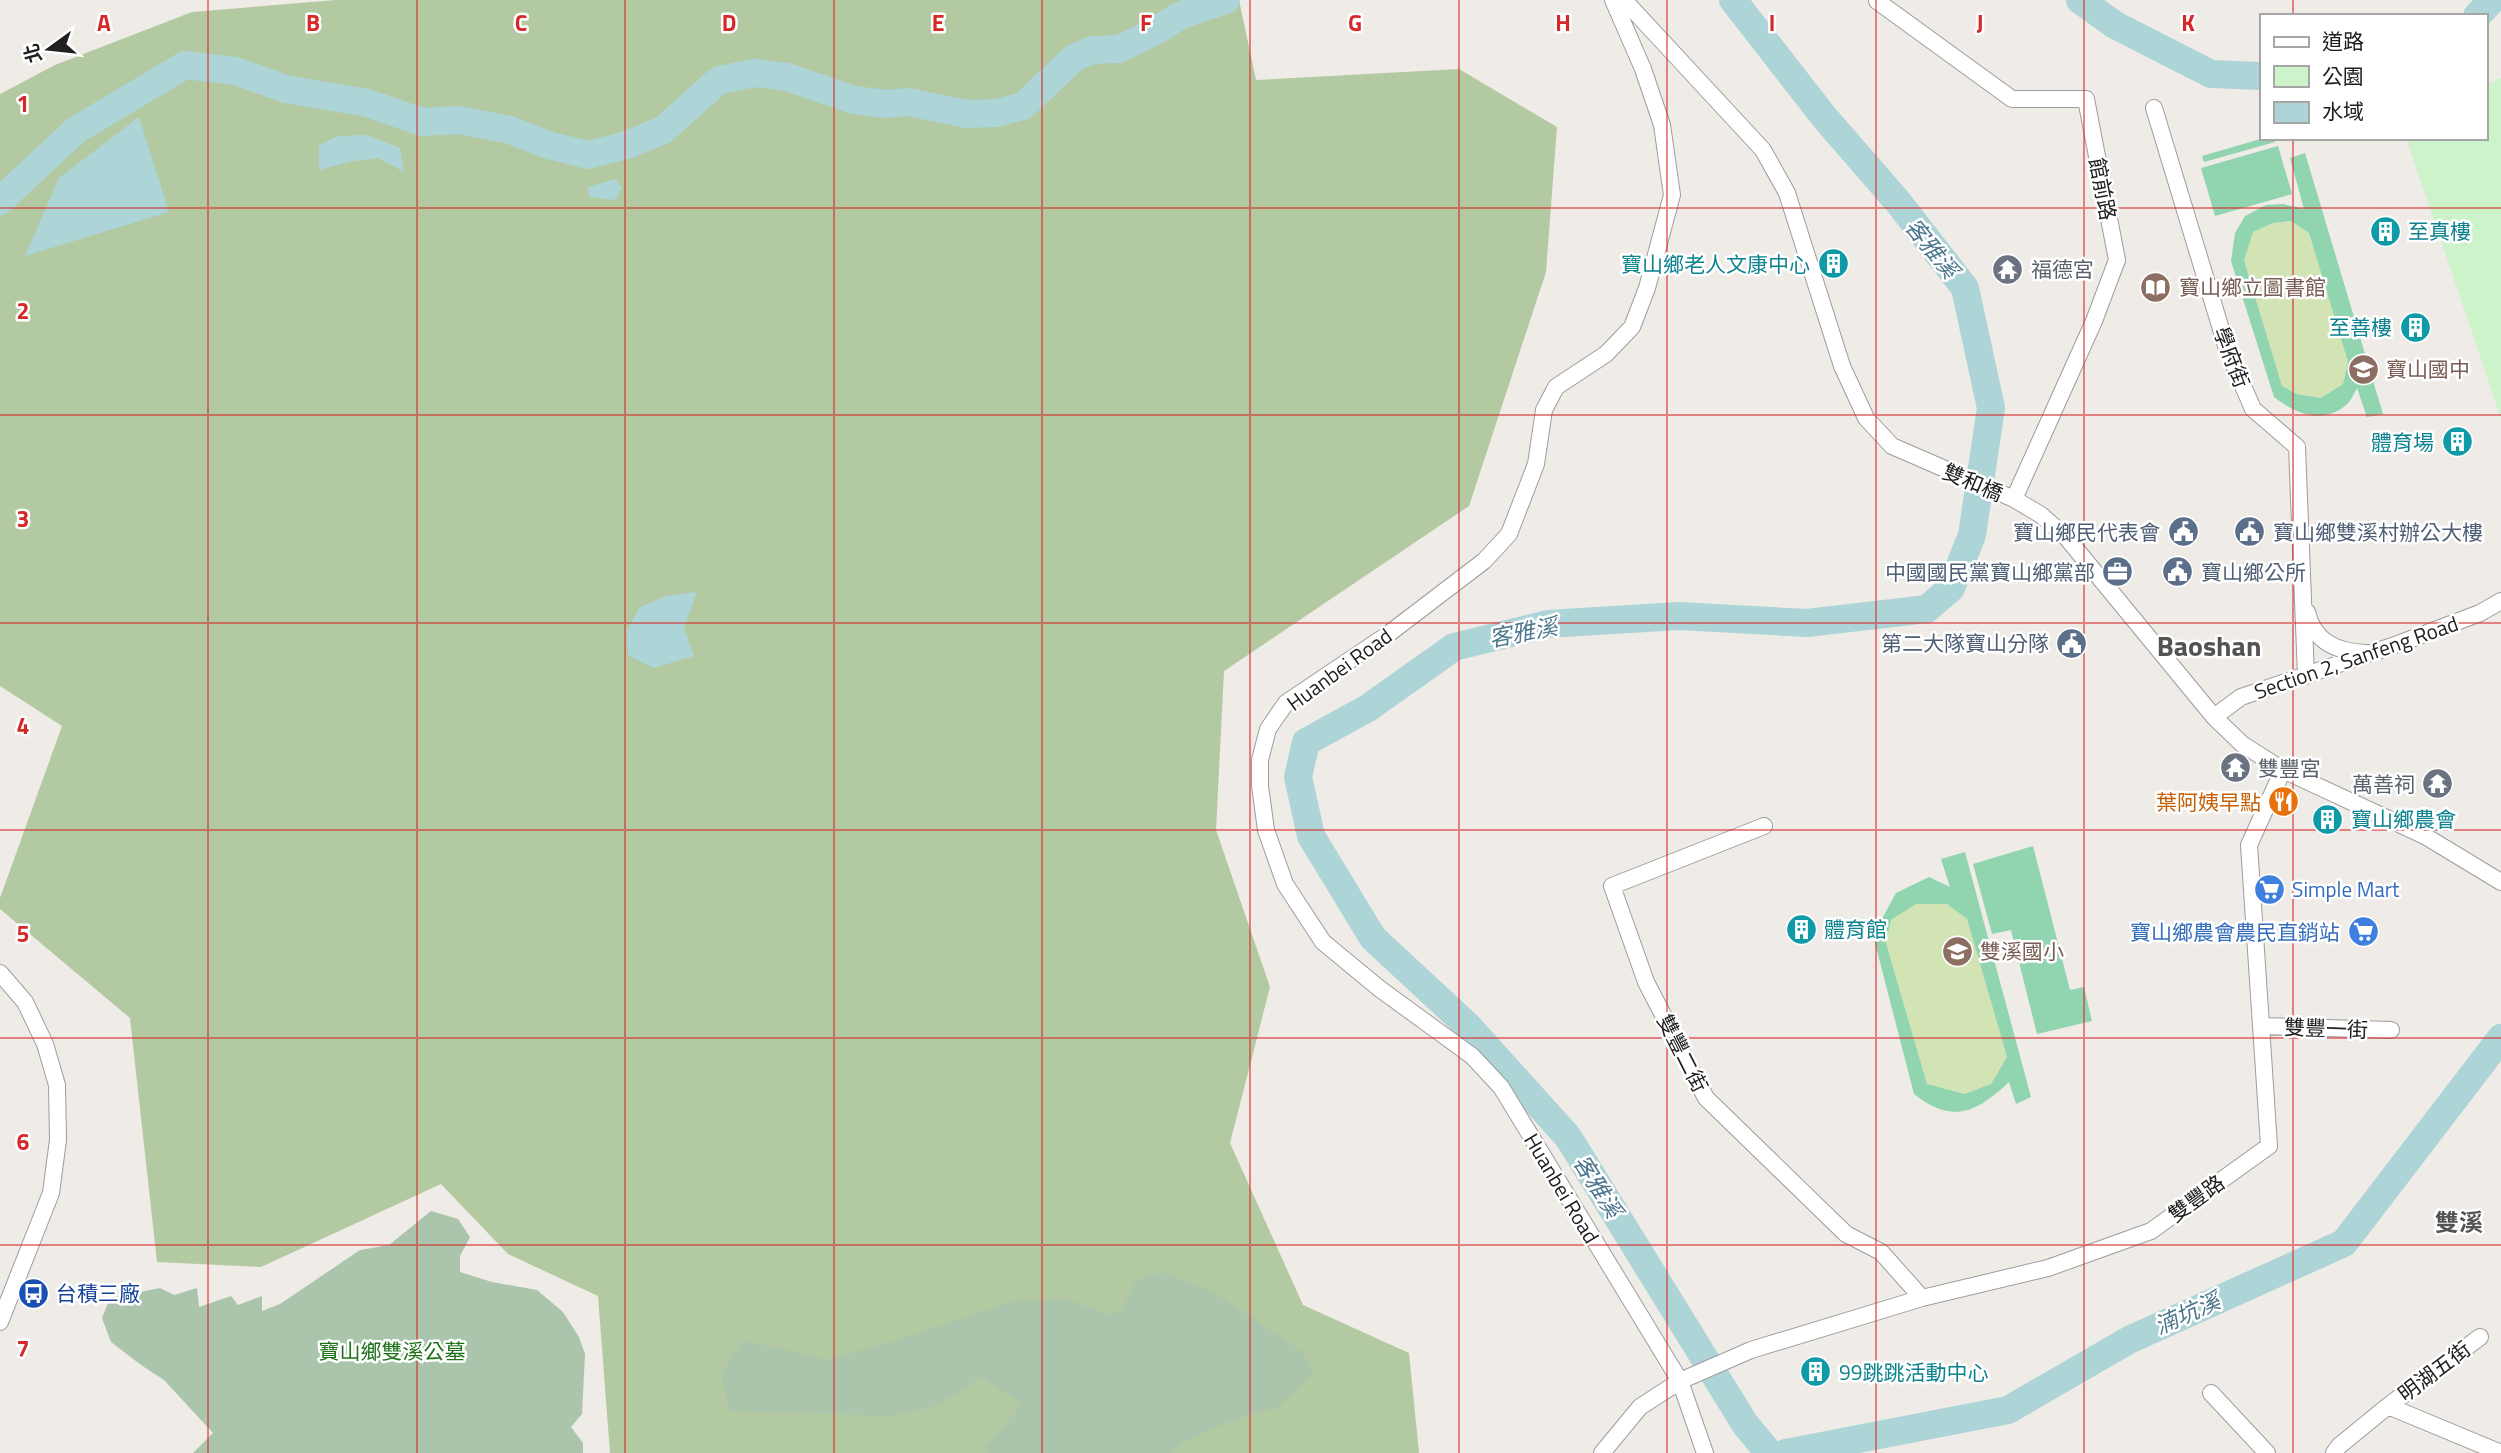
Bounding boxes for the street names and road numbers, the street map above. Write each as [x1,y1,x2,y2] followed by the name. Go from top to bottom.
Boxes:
[2081,155,2125,223] street label: 館前路
[2206,322,2258,392] street label: 學府街
[1938,455,2008,509] street label: 雙和橋
[2250,607,2462,707] street label: Section 2, Sanfeng Road
[1280,620,1398,718] street label: Huanbei Road
[1650,1008,1716,1098] street label: 雙豐二街
[2283,1011,2369,1045] street label: 雙豐一街
[1516,1127,1608,1249] street label: Huanbei Road
[2161,1167,2231,1229] street label: 雙豐路
[2391,1333,2477,1409] street label: 明湖五街

